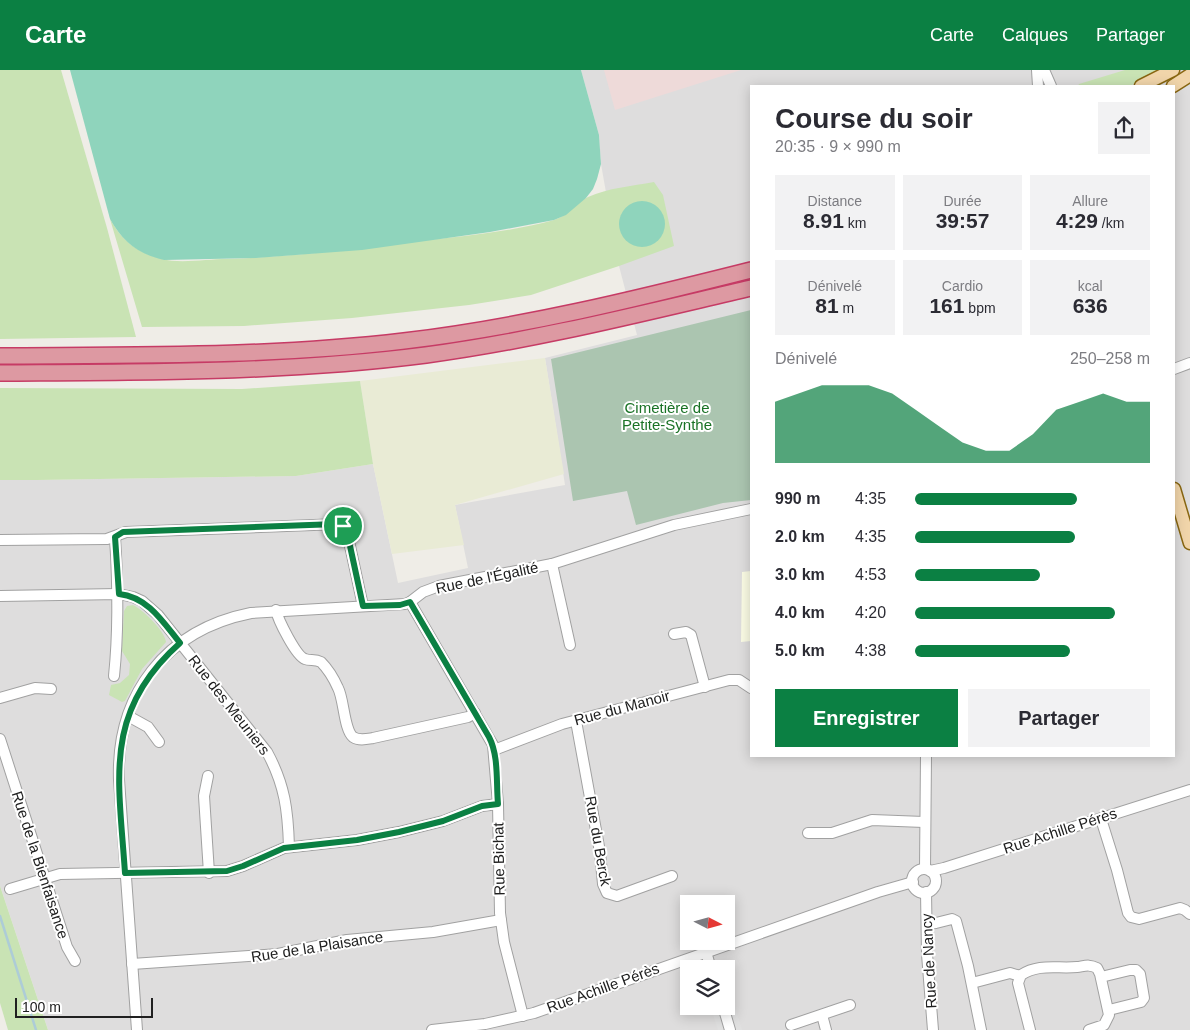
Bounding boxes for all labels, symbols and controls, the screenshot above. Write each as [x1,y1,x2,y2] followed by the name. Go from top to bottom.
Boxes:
[25,21,86,48] text: Carte
[930,25,974,45] text: Carte
[1002,25,1068,45] text: Calques
[1096,25,1165,45] text: Partager
[1098,102,1150,154] button: share
[775,103,973,134] text: Course du soir
[775,138,901,155] text: 20:35 · 9 × 990 m
[808,193,862,209] text: Distance
[943,193,982,209] text: Durée
[1072,193,1108,209] text: Allure
[803,209,844,232] text: 8.91
[936,209,989,232] text: 39:57
[1056,209,1098,232] text: 4:29
[844,215,867,231] text: km
[1098,215,1124,231] text: /km
[808,278,862,294] text: Dénivelé
[942,278,983,294] text: Cardio
[1078,278,1103,294] text: kcal
[815,294,839,317] text: 81
[929,294,964,317] text: 161
[1073,294,1108,317] text: 636
[839,300,854,316] text: m
[964,300,996,316] text: bpm
[775,350,837,367] text: Dénivelé
[1070,350,1150,367] text: 250–258 m
[622,399,712,433] park label: Cimetière de Petite-Synthe
[775,490,820,507] text: 990 m
[855,490,886,507] text: 4:35
[322,505,364,547] pin
[329,512,357,540] icon: arrive
[775,528,825,545] text: 2.0 km
[855,528,886,545] text: 4:35
[434,558,540,597] street label: Rue de l'Égalité
[775,566,825,583] text: 3.0 km
[855,566,886,583] text: 4:53
[775,604,825,621] text: 4.0 km
[855,604,886,621] text: 4:20
[775,642,825,659] text: 5.0 km
[855,642,886,659] text: 4:38
[185,651,274,758] street label: Rue des Meuniers
[572,687,672,728] street label: Rue du Manoir
[775,689,958,747] button: Enregistrer
[968,689,1150,747] button: Partager
[9,789,72,941] street label: Rue de la Bienfaisance
[582,795,615,888] street label: Rue du Berck
[1001,804,1119,857] street label: Rue Achille Pérès
[489,821,508,896] street label: Rue Bichat
[680,895,735,950] north arrow
[680,895,735,1015] map controls
[917,913,939,1009] street label: Rue de Nancy
[250,928,384,965] street label: Rue de la Plaisance
[544,959,661,1016] street label: Rue Achille Pérès
[680,960,735,1015] button: layers
[15,995,152,1018] scale bar
[22,999,61,1015] text: 100 m

